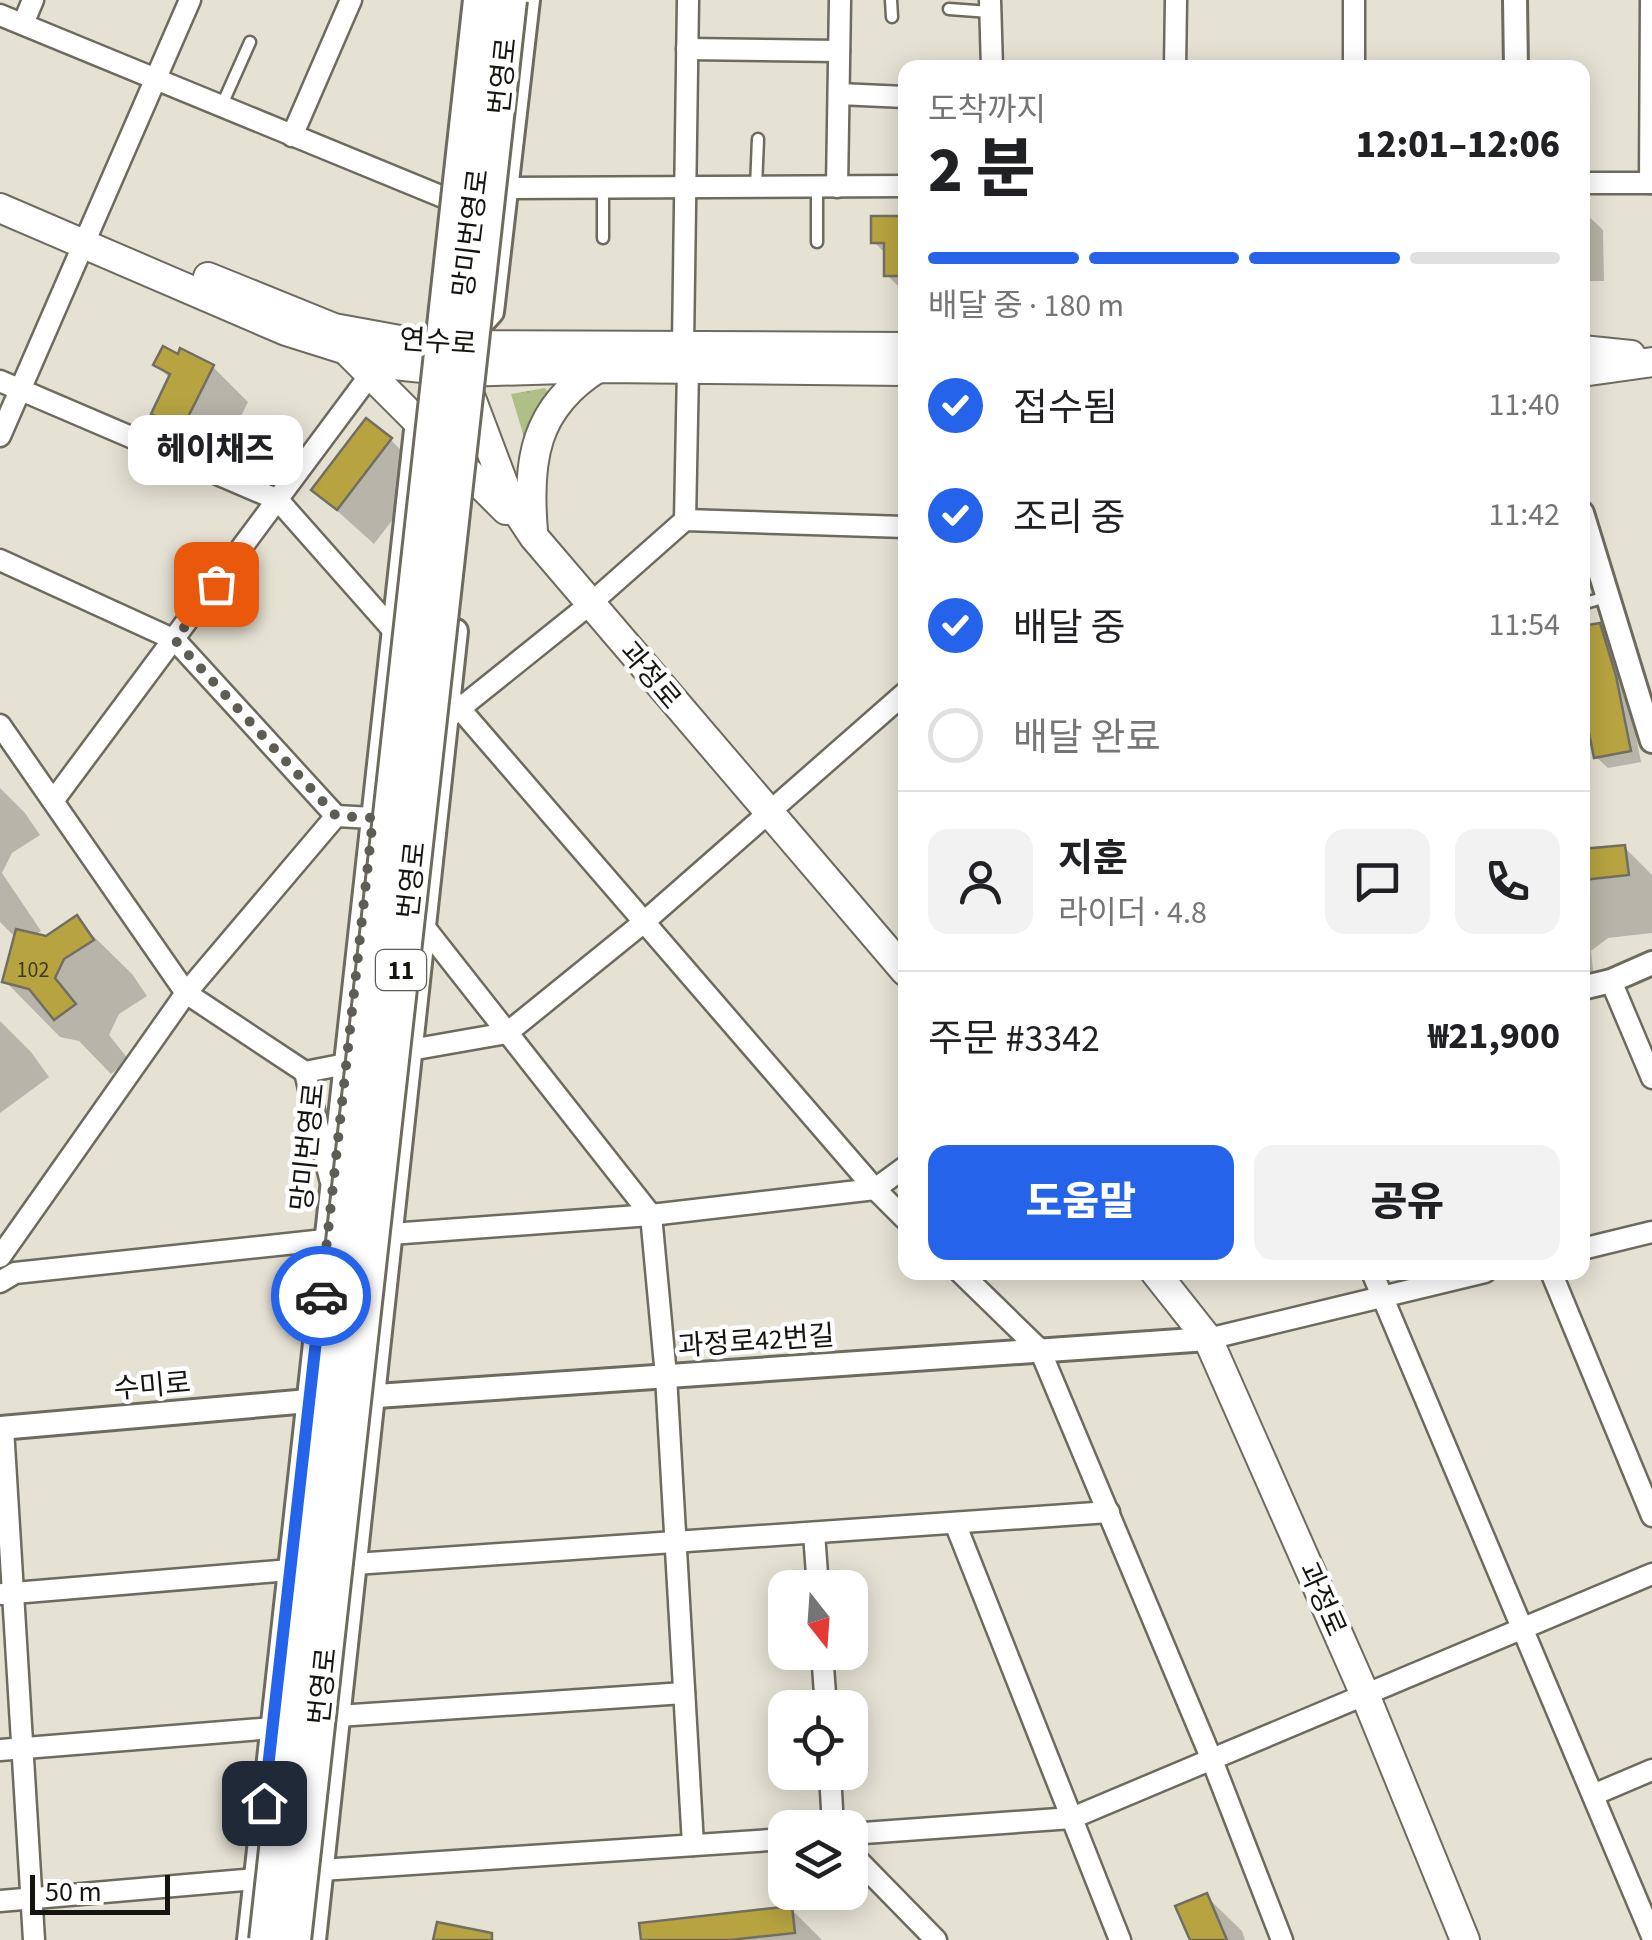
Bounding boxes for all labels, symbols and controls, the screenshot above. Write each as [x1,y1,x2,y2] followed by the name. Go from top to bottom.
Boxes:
[479,36,527,117] street label: 번영로
[928,87,1046,133] text: 도착까지
[1356,118,1560,172] text: 12:01–12:06
[928,124,1036,217] text: 2 분
[443,167,499,299] street label: 망미번영로
[928,283,1124,329] text: 배달 중 · 180 m
[398,319,478,365] street label: 연수로
[928,378,983,433] icon: check
[1013,381,1118,435] text: 접수됨
[1488,382,1560,428] text: 11:40
[128,414,304,484] callout: 헤이채즈
[157,427,274,473] text: 헤이채즈
[928,488,983,543] icon: check
[1013,491,1125,545] text: 조리 중
[1488,492,1560,538] text: 11:42
[174,542,259,627] pin
[189,557,244,612] icon: bag
[928,598,983,653] icon: check
[1013,601,1125,655] text: 배달 중
[1488,602,1560,648] text: 11:54
[610,633,690,718] street label: 과정로
[1013,711,1160,765] text: 배달 완료
[928,829,1033,934] button: person
[1325,829,1430,934] button: chat
[1455,829,1560,934] button: phone
[1058,832,1128,886] text: 지훈
[388,840,436,921] street label: 번영로
[1058,890,1207,936] text: 라이더 · 4.8
[376,950,426,990] road number: 11
[17,954,49,986] house number: 102
[1428,1009,1560,1063] text: ₩21,900
[928,1012,1100,1066] text: 주문 #3342
[281,1081,335,1213] street label: 망미번영로
[928,1145,1234,1260] button: 도움말
[1254,1145,1560,1260] button: 공유
[271,1246,371,1346] courier
[294,1269,349,1324] icon: car
[677,1316,836,1366] street label: 과정로42번길
[112,1363,192,1409] street label: 수미로
[1288,1556,1356,1643] street label: 과정로
[768,1570,868,1670] north arrow
[768,1570,868,1910] map controls
[299,1646,347,1727] street label: 번영로
[768,1690,868,1790] button: locate
[222,1761,307,1846] pin
[237,1776,292,1831] icon: home
[768,1810,868,1910] button: layers
[30,1870,170,1914] scale bar
[45,1872,102,1912] text: 50 m

